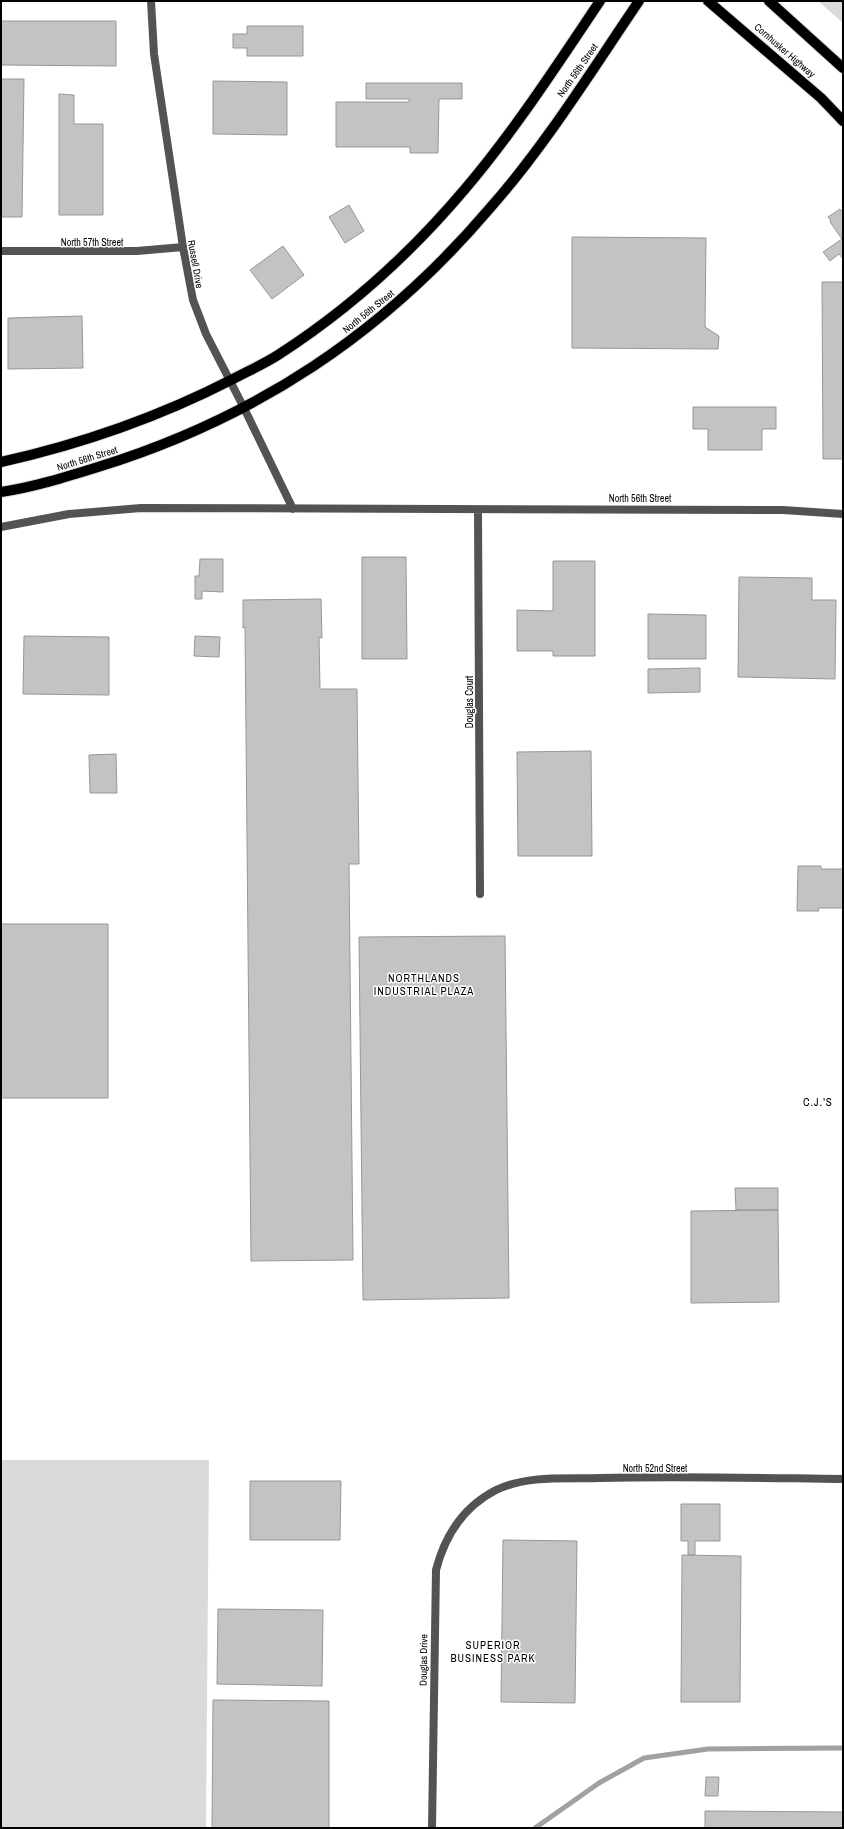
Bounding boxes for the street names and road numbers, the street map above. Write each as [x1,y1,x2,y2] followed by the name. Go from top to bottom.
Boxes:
[752,20,819,81] street label: Cornhusker Highway
[554,40,601,100] street label: North 56th Street
[61,236,124,249] street label: North 57th Street
[185,239,206,290] street label: Russell Drive
[340,286,397,336] street label: North 56th Street
[55,443,120,474] street label: North 56th Street
[609,492,672,505] street label: North 56th Street
[463,675,476,728] street label: Douglas Court
[623,1462,688,1475] street label: North 52nd Street
[417,1633,430,1686] street label: Douglas Drive

